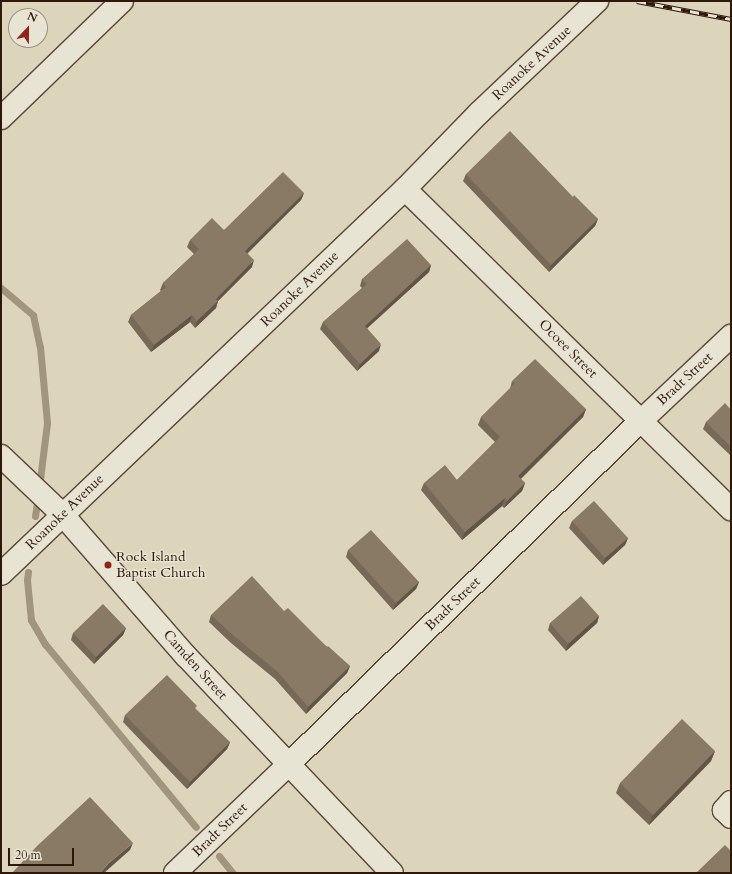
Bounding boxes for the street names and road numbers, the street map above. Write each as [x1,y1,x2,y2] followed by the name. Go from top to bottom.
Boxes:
[489,22,575,104] street label: Roanoke Avenue
[258,248,342,330] street label: Roanoke Avenue
[535,316,601,382] street label: Ocoee Street
[654,349,716,409] street label: Bradt Street
[23,471,107,553] street label: Roanoke Avenue
[422,574,484,634] street label: Bradt Street
[159,627,231,703] street label: Camden Street
[189,800,251,860] street label: Bradt Street

